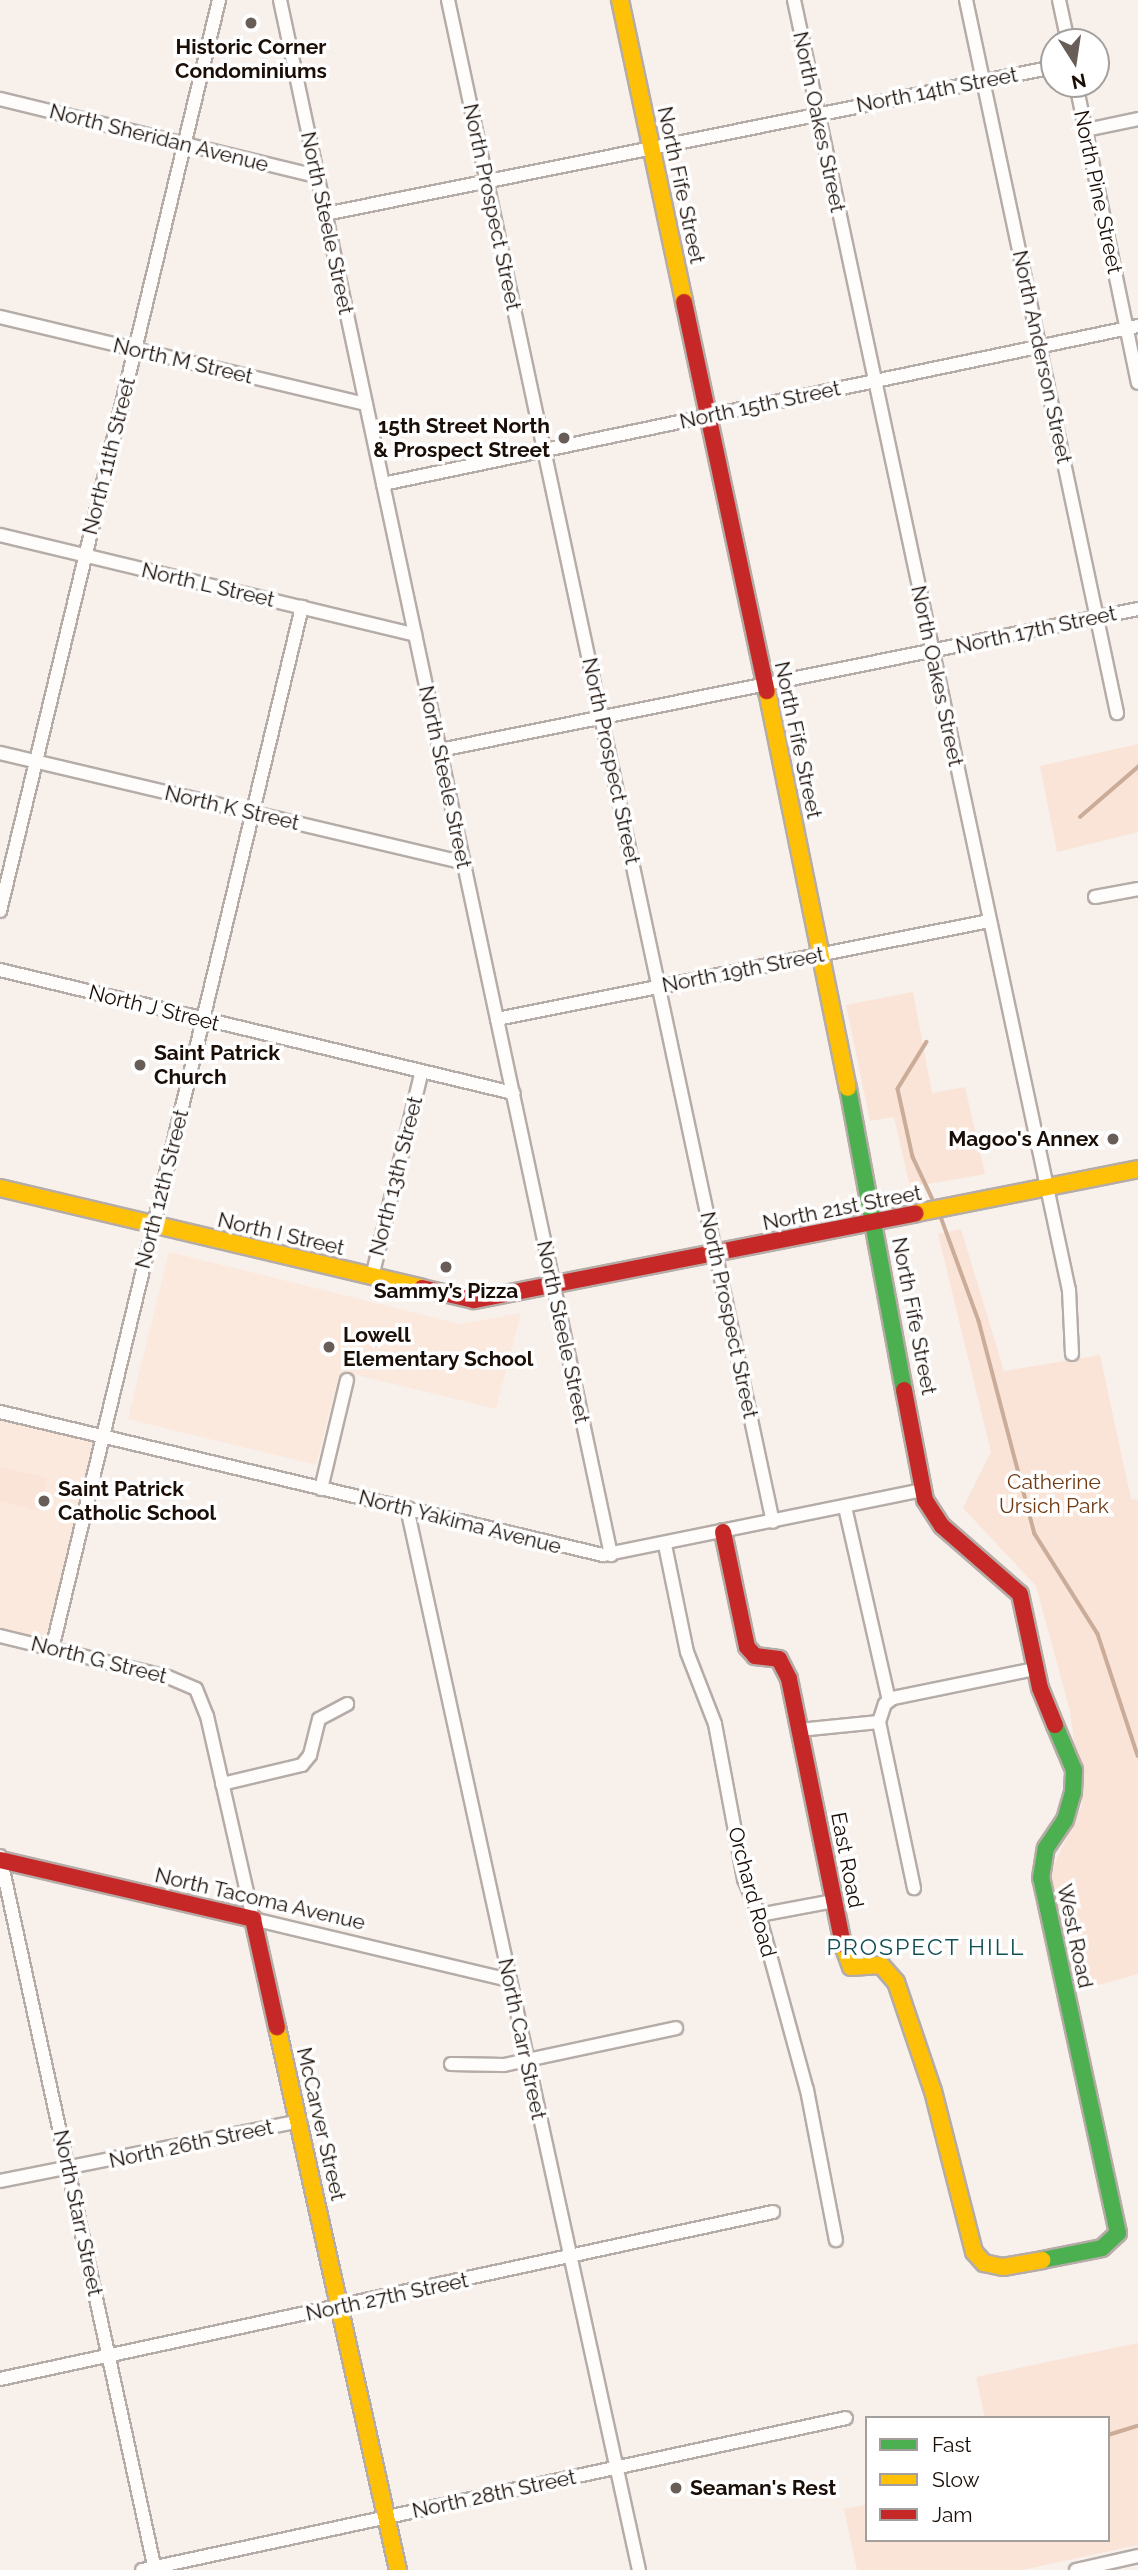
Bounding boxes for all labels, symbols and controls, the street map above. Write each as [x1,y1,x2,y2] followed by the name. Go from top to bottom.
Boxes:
[243,15,259,31] marker: Historic Corner Condominiums
[1040,28,1110,98] north arrow
[788,29,850,215] street label: North Oakes Street
[175,34,327,84] place label: Historic Corner Condominiums
[854,62,1020,118] street label: North 14th Street
[1070,69,1088,94] text: N
[47,98,271,178] street label: North Sheridan Avenue
[458,101,526,313] street label: North Prospect Street
[652,104,710,266] street label: North Fife Street
[1068,108,1128,276] street label: North Pine Street
[295,129,359,317] street label: North Steele Street
[1007,248,1077,466] street label: North Anderson Street
[111,333,255,389] street label: North M Street
[77,375,141,537] street label: North 11th Street
[677,376,843,434] street label: North 15th Street
[373,413,550,463] place label: 15th Street North & Prospect Street
[556,430,572,446] marker: 15th Street North & Prospect Street
[139,557,277,613] street label: North L Street
[906,583,968,769] street label: North Oakes Street
[953,601,1119,659] street label: North 17th Street
[577,655,645,867] street label: North Prospect Street
[769,659,827,821] street label: North Fife Street
[413,683,477,871] street label: North Steele Street
[162,780,302,836] street label: North K Street
[660,942,826,998] street label: North 19th Street
[86,980,222,1036] street label: North J Street
[154,1040,280,1090] place label: Saint Patrick Church
[132,1057,148,1073] marker: Saint Patrick Church
[364,1094,428,1258] street label: North 13th Street
[130,1107,194,1271] street label: North 12th Street
[948,1126,1099,1152] place label: Magoo's Annex
[1105,1131,1121,1147] marker: Magoo's Annex
[760,1180,924,1236] street label: North 21st Street
[215,1207,347,1261] street label: North I Street
[695,1209,763,1421] street label: North Prospect Street
[886,1235,942,1397] street label: North Fife Street
[531,1238,595,1426] street label: North Steele Street
[438,1259,454,1275] marker: Sammy’s Pizza
[374,1278,518,1304] place label: Sammy’s Pizza
[343,1322,534,1372] place label: Lowell Elementary School
[321,1339,337,1355] marker: Lowell Elementary School
[999,1469,1109,1519] park label: Catherine Ursich Park
[58,1476,216,1526] place label: Saint Patrick Catholic School
[355,1484,565,1560] street label: North Yakima Avenue
[36,1493,52,1509] marker: Saint Patrick Catholic School
[28,1631,170,1689] street label: North G Street
[825,1810,869,1910] street label: East Road
[723,1824,781,1960] street label: Orchard Road
[152,1862,368,1936] street label: North Tacoma Avenue
[1052,1882,1098,1990] street label: West Road
[828,1933,1024,1961] district label: PROSPECT HILL
[493,1956,551,2122] street label: North Carr Street
[291,2045,351,2203] street label: McCarver Street
[107,2114,275,2174] street label: North 26th Street
[48,2127,108,2299] street label: North Starr Street
[303,2267,471,2327] street label: North 27th Street
[865,2416,1110,2542] legend
[932,2432,972,2457] text: Fast
[410,2464,578,2524] street label: North 28th Street
[932,2467,980,2492] text: Slow
[690,2475,836,2501] place label: Seaman's Rest
[668,2480,684,2496] marker: Seaman's Rest
[932,2502,973,2527] text: Jam

